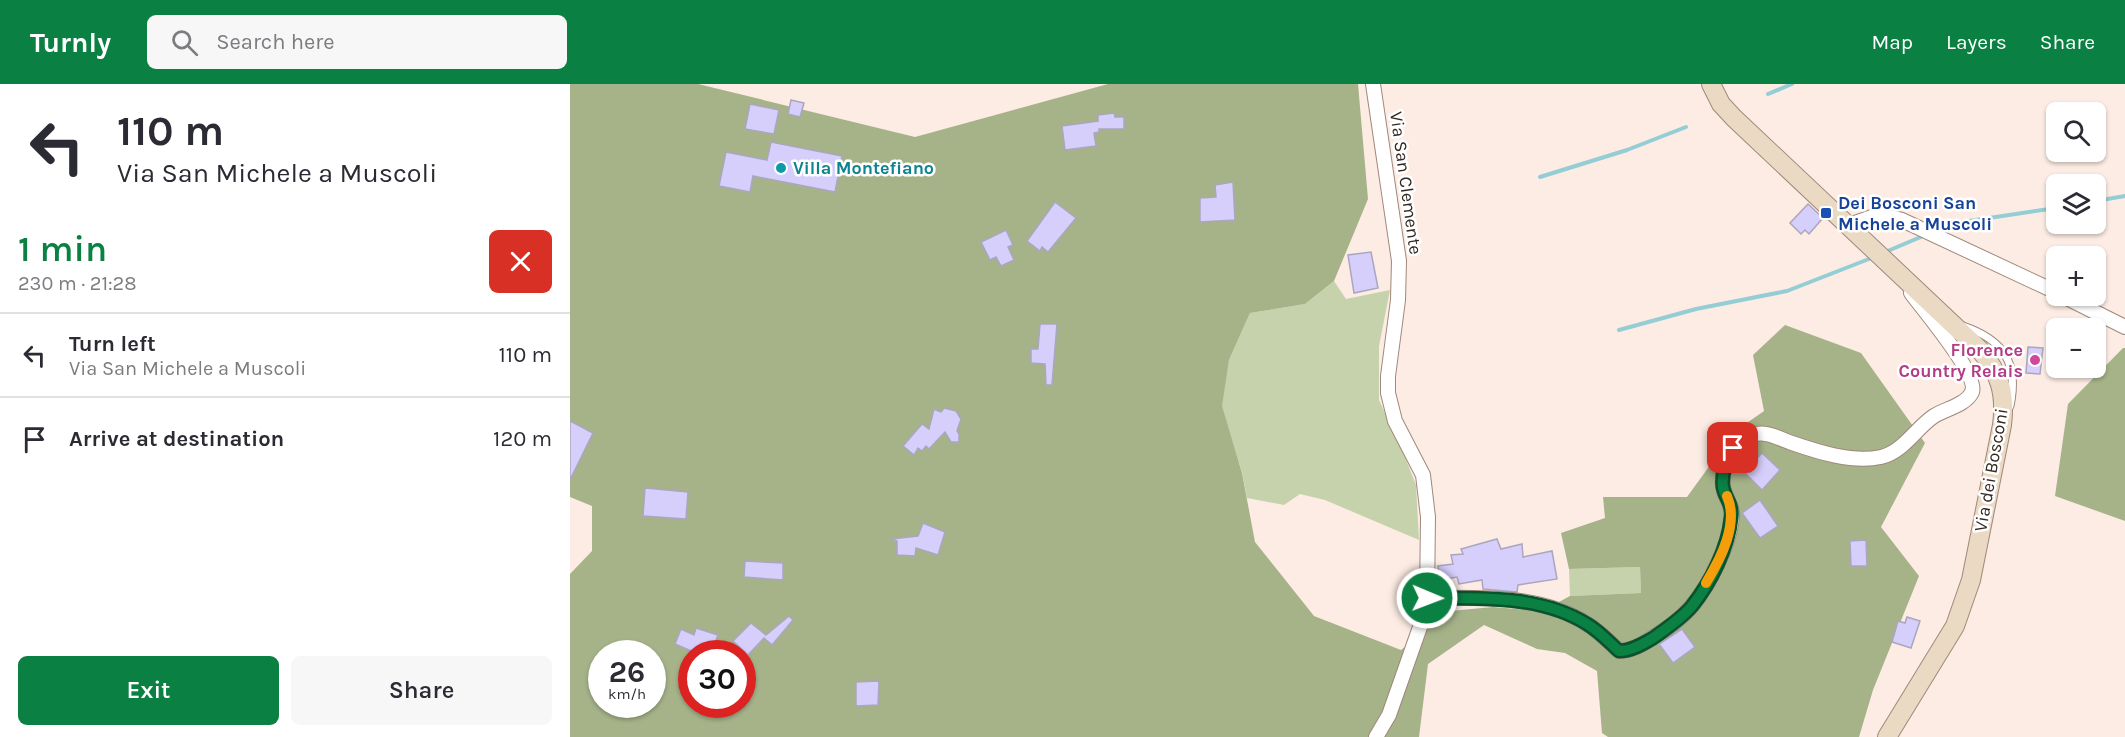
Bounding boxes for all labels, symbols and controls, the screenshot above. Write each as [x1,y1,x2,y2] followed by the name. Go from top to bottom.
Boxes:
[147,15,567,69] search box
[30,26,111,59] text: Turnly
[168,26,201,59] icon: search
[216,29,335,55] text: Search here
[1871,30,1913,54] text: Map
[1946,30,2007,54] text: Layers
[2040,30,2095,54] text: Share
[2046,102,2106,378] map controls
[2046,102,2106,162] button: search
[117,106,224,156] text: 110 m
[18,108,96,186] icon: left
[1385,110,1427,256] street label: Via San Clemente
[117,157,437,189] text: Via San Michele a Muscoli
[793,157,934,179] place label: Villa Montefiano
[774,161,788,175] marker: Villa Montefiano
[2046,174,2106,234] button: layers
[1838,192,1992,235] place label: Dei Bosconi San Michele a Muscoli
[1819,206,1833,220] marker: Dei Bosconi San Michele a Muscoli
[18,228,107,270] text: 1 min
[489,230,552,293] button: close
[2046,246,2106,306] button: +
[18,272,137,295] text: 230 m · 21:28
[2046,318,2106,378] button: −
[69,331,156,357] text: Turn left
[18,339,51,372] icon: left
[1899,339,2023,382] place label: Florence Country Relais
[499,342,552,368] text: 110 m
[2028,353,2042,367] marker: Florence Country Relais
[69,357,306,380] text: Via San Michele a Muscoli
[1969,407,2013,533] street label: Via dei Bosconi
[1707,422,1758,473] pin
[18,423,51,456] icon: arrive
[69,426,284,452] text: Arrive at destination
[493,426,552,452] text: 120 m
[1716,431,1749,464] icon: arrive
[1395,566,1459,630] position arrow
[678,640,756,718] speed limit sign: 30
[609,654,645,690] text: 26
[18,656,279,725] button: Exit
[291,656,552,725] button: Share
[608,685,646,703] text: km/h

